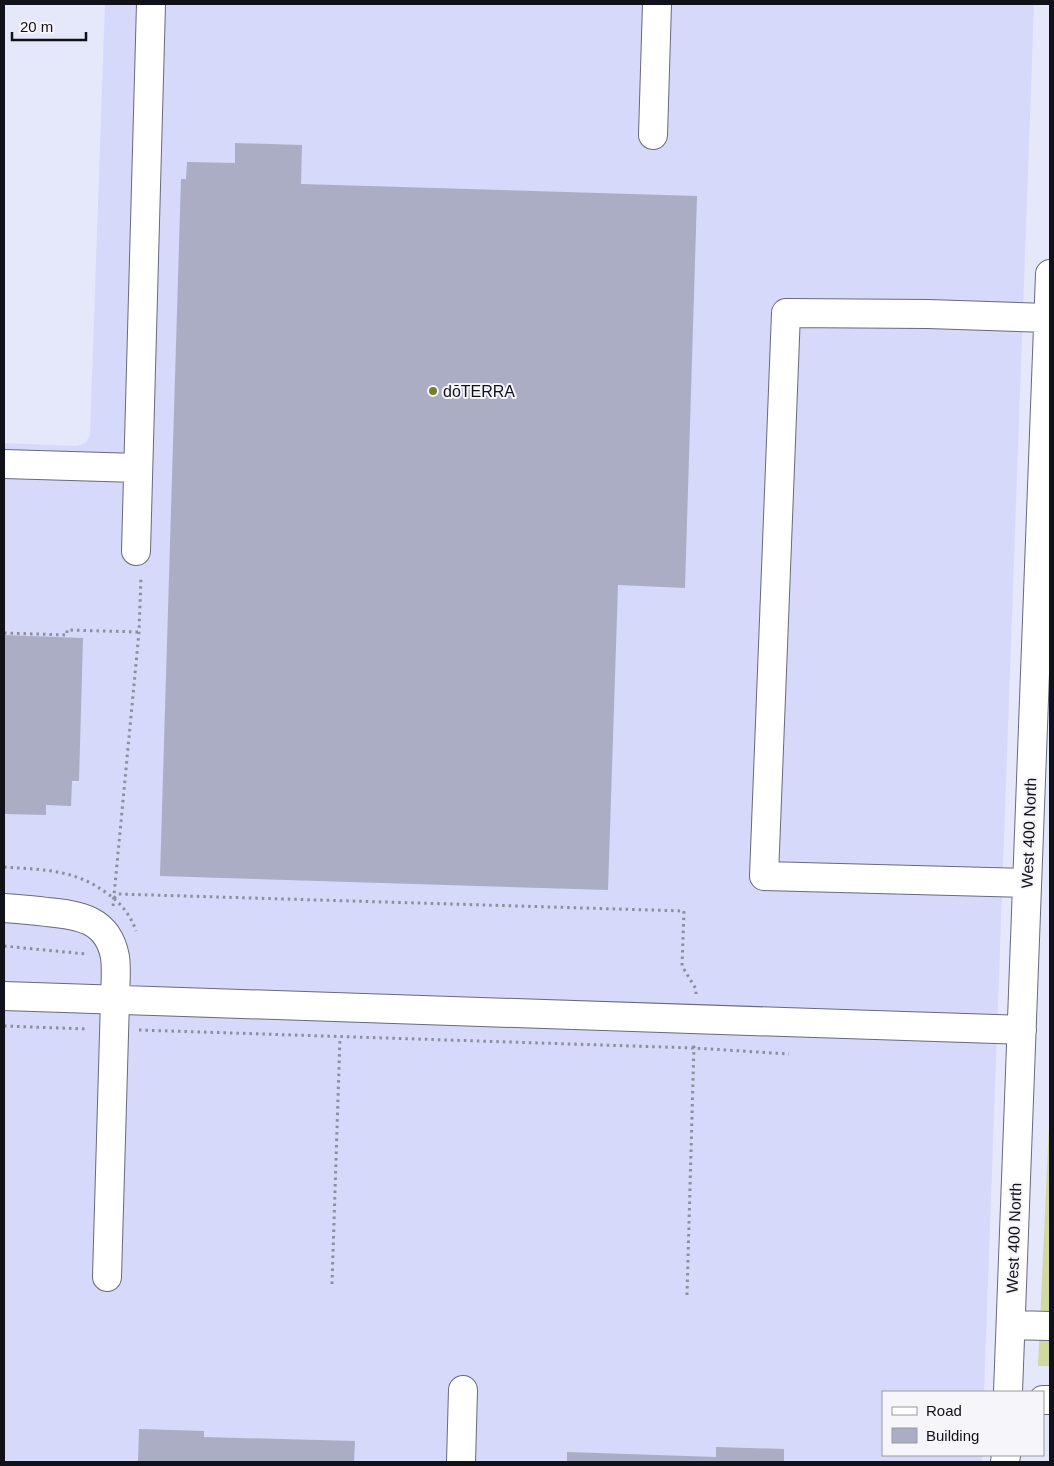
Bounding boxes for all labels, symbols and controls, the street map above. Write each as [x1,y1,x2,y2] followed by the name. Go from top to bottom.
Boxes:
[12,10,86,42] scale bar
[20,18,53,35] text: 20 m
[443,383,515,400] place label: dōTERRA
[427,385,439,397] marker: dōTERRA
[1019,777,1039,889] street label: West 400 North
[1004,1182,1024,1294] street label: West 400 North
[882,1391,1044,1456] legend
[926,1402,962,1419] text: Road
[926,1427,979,1444] text: Building

